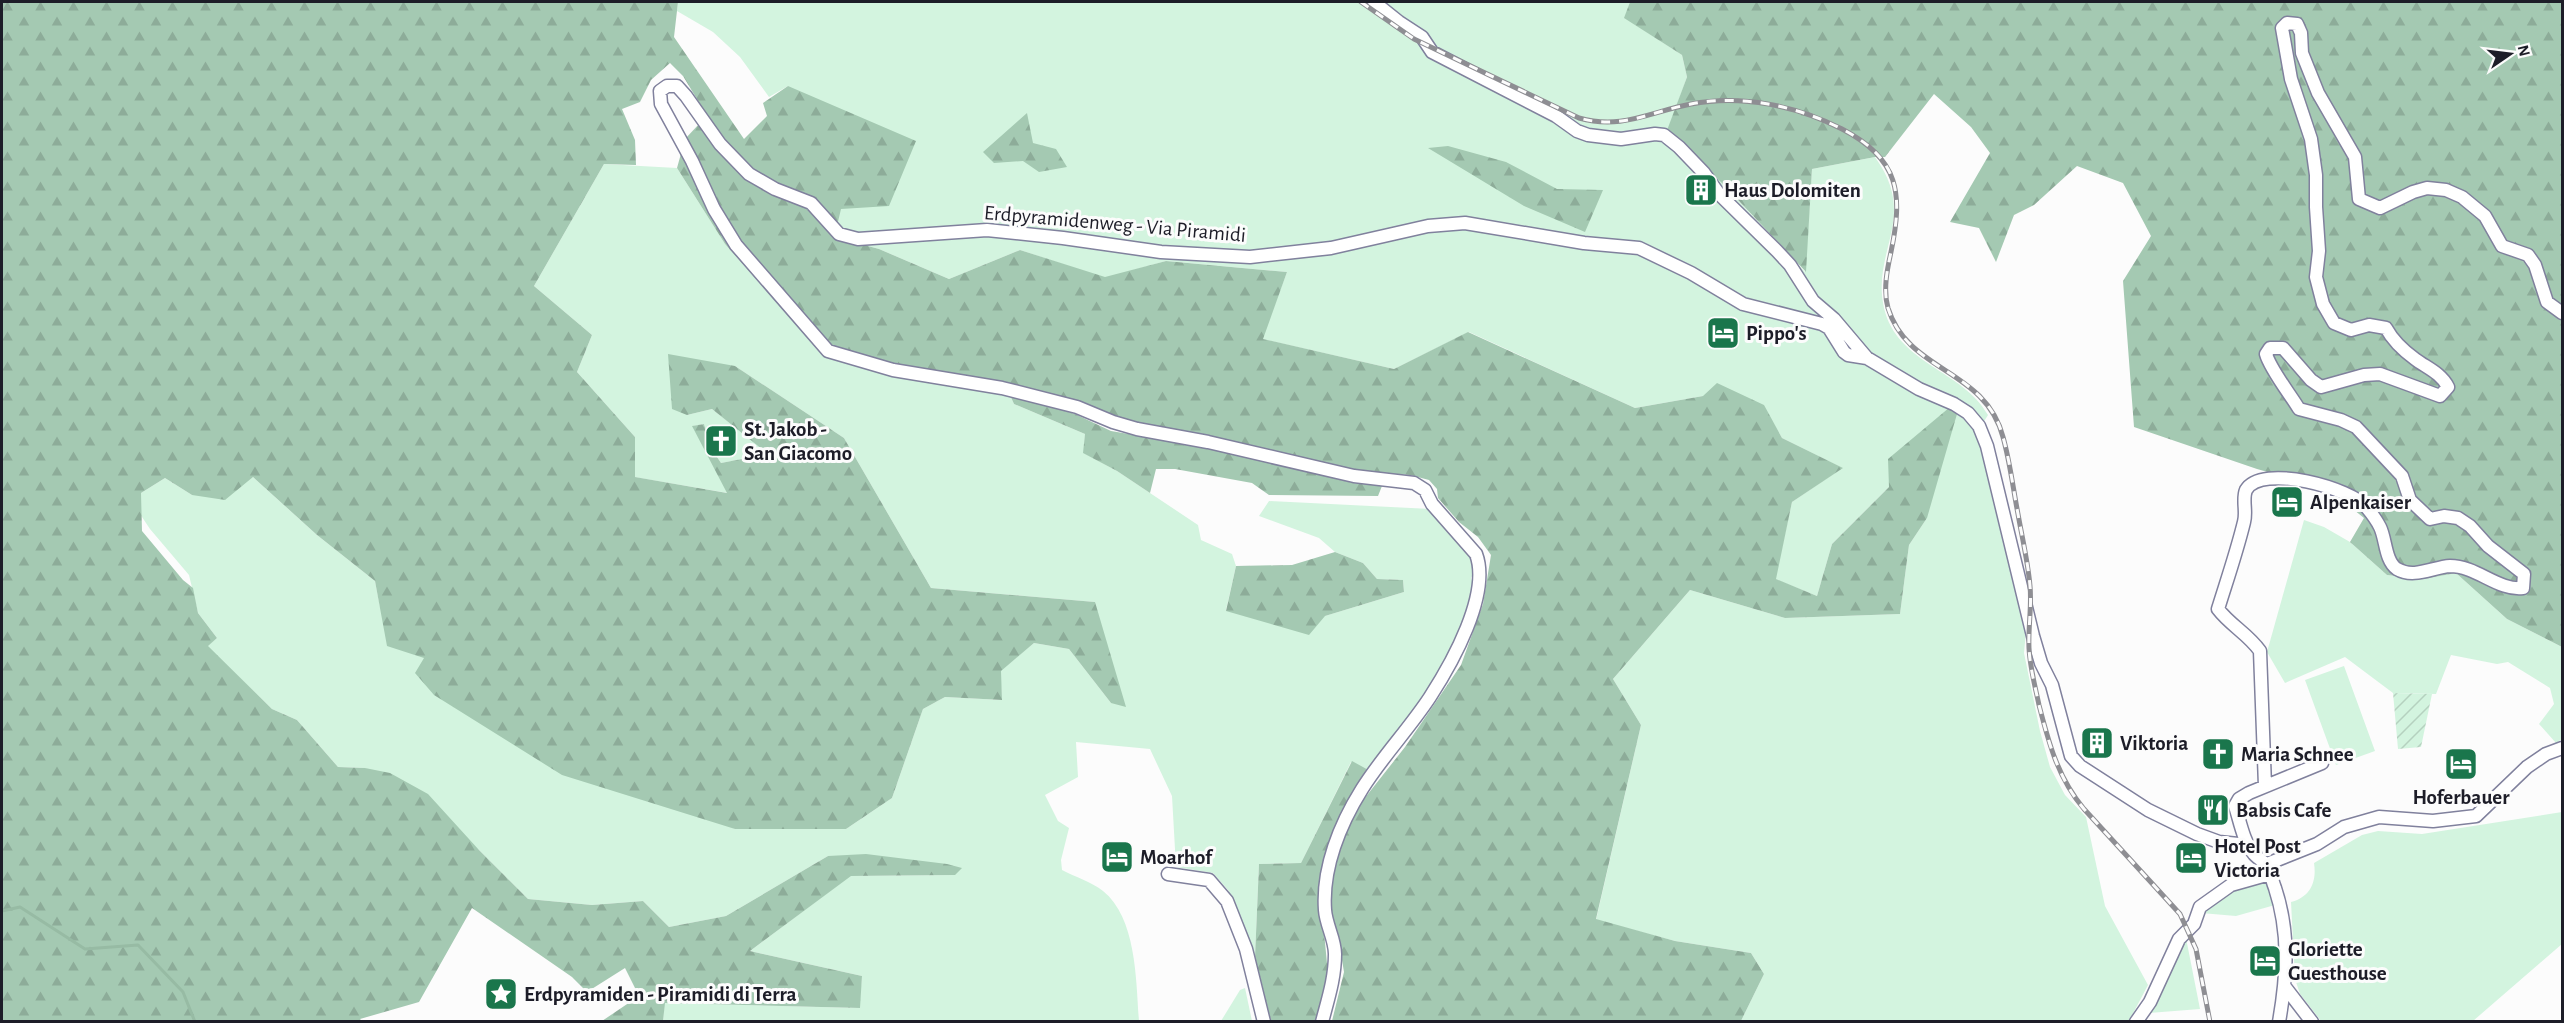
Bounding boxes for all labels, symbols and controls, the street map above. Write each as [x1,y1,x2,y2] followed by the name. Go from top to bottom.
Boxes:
[2480,24,2540,84] north arrow
[2514,43,2533,58] text: N
[1683,172,1719,208] building icon: Haus Dolomiten
[1724,180,1861,201] place label: Haus Dolomiten
[983,202,1247,246] street label: Erdpyramidenweg - Via Piramidi
[1705,315,1741,351] hotel icon: Pippo's
[1746,323,1807,344] place label: Pippo's
[744,419,852,464] place label: St. Jakob - San Giacomo
[703,423,739,459] church icon: St. Jakob - San Giacomo
[2269,484,2305,520] hotel icon: Alpenkaiser
[2310,492,2412,513] place label: Alpenkaiser
[2079,725,2115,761] building icon: Viktoria
[2120,733,2188,754] place label: Viktoria
[2200,736,2236,772] church icon: Maria Schnee
[2241,744,2354,765] place label: Maria Schnee
[2443,746,2479,782] hotel icon: Hoferbauer
[2412,787,2510,808] place label: Hoferbauer
[2195,792,2231,828] restaurant icon: Babsis Cafe
[2236,800,2331,821] place label: Babsis Cafe
[2214,836,2301,881] place label: Hotel Post Victoria
[1099,839,1135,875] hotel icon: Moarhof
[2173,840,2209,876] hotel icon: Hotel Post Victoria
[1140,847,1214,868] place label: Moarhof
[2288,939,2387,984] place label: Gloriette Guesthouse
[2247,943,2283,979] hotel icon: Gloriette Guesthouse
[483,976,519,1012] place icon: Erdpyramiden - Piramidi di Terra
[524,984,797,1005] place label: Erdpyramiden - Piramidi di Terra

